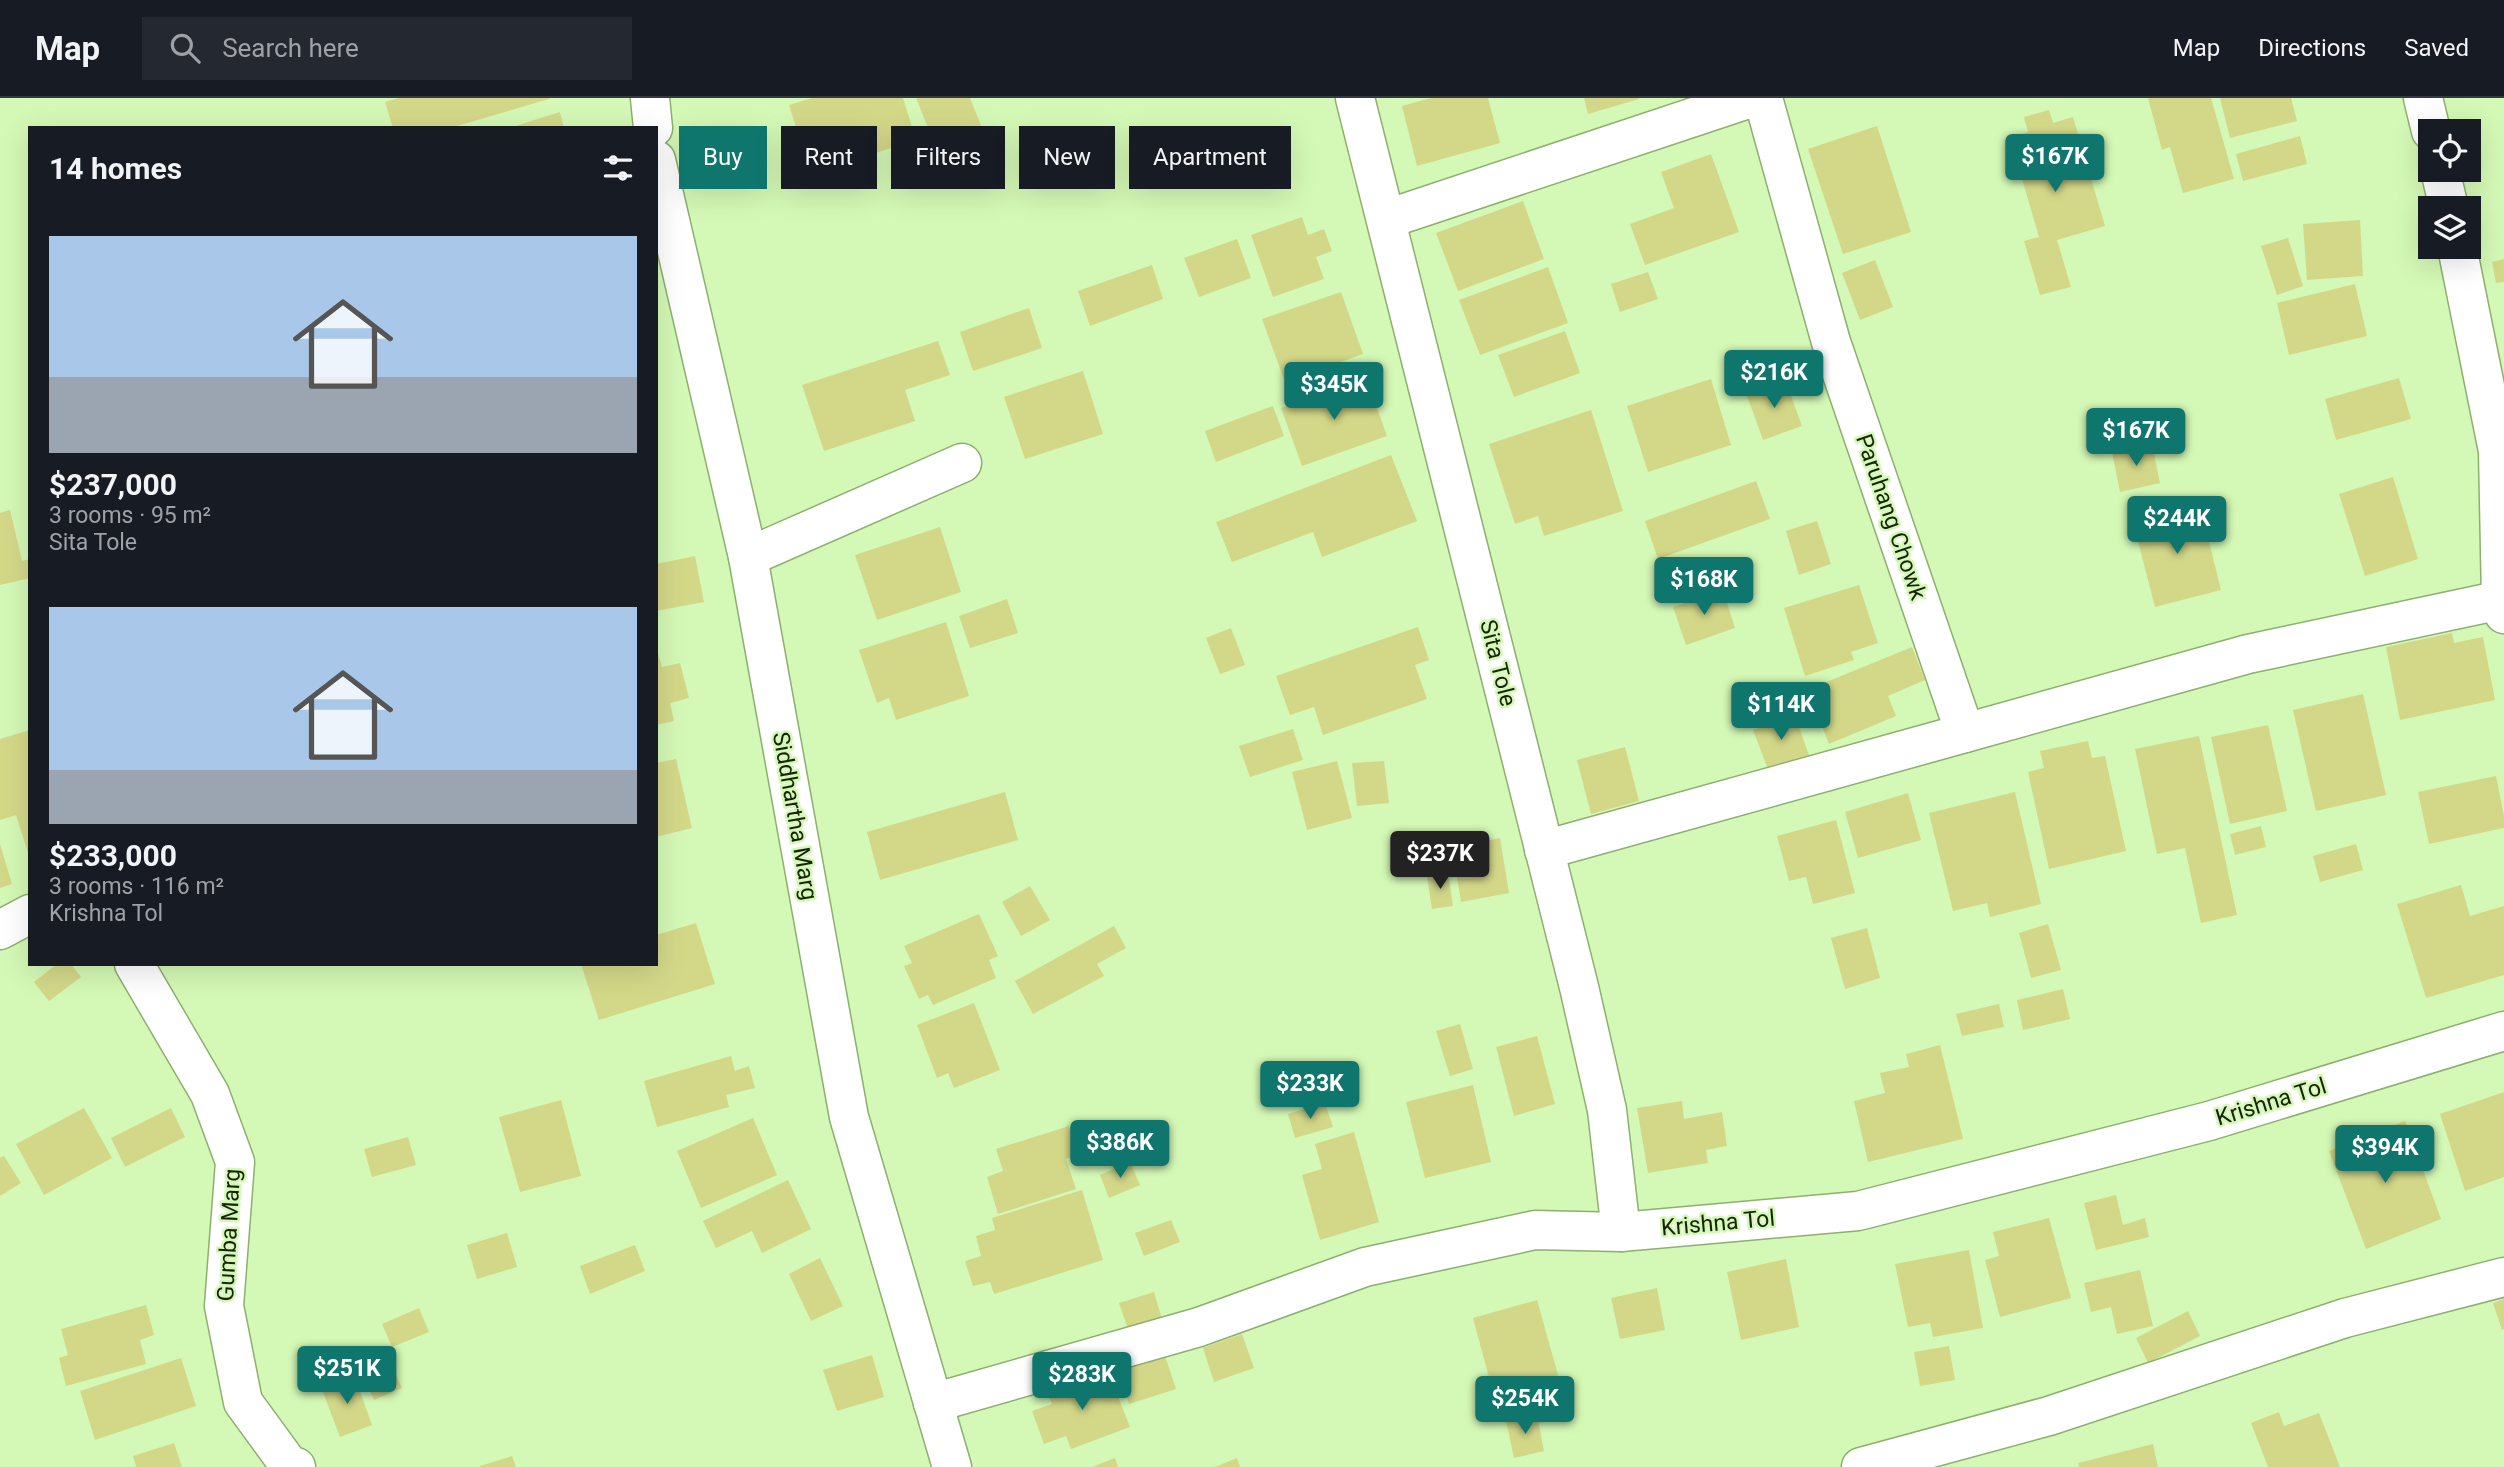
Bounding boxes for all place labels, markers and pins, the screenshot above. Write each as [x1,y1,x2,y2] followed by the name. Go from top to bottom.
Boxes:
[2006,134,2104,194] pin: $167K
[1725,350,1823,410] pin: $216K
[1285,362,1383,422] pin: $345K
[2087,408,2185,468] pin: $167K
[2128,496,2226,556] pin: $244K
[1655,558,1753,617] pin: $168K
[1732,682,1830,742] pin: $114K
[1391,832,1489,891] pin: $237K
[1261,1062,1359,1121] pin: $233K
[1071,1121,1169,1180] pin: $386K
[2336,1126,2434,1185] pin: $394K
[298,1346,396,1406] pin: $251K
[1033,1352,1131,1412] pin: $283K
[1476,1376,1574,1436] pin: $254K

